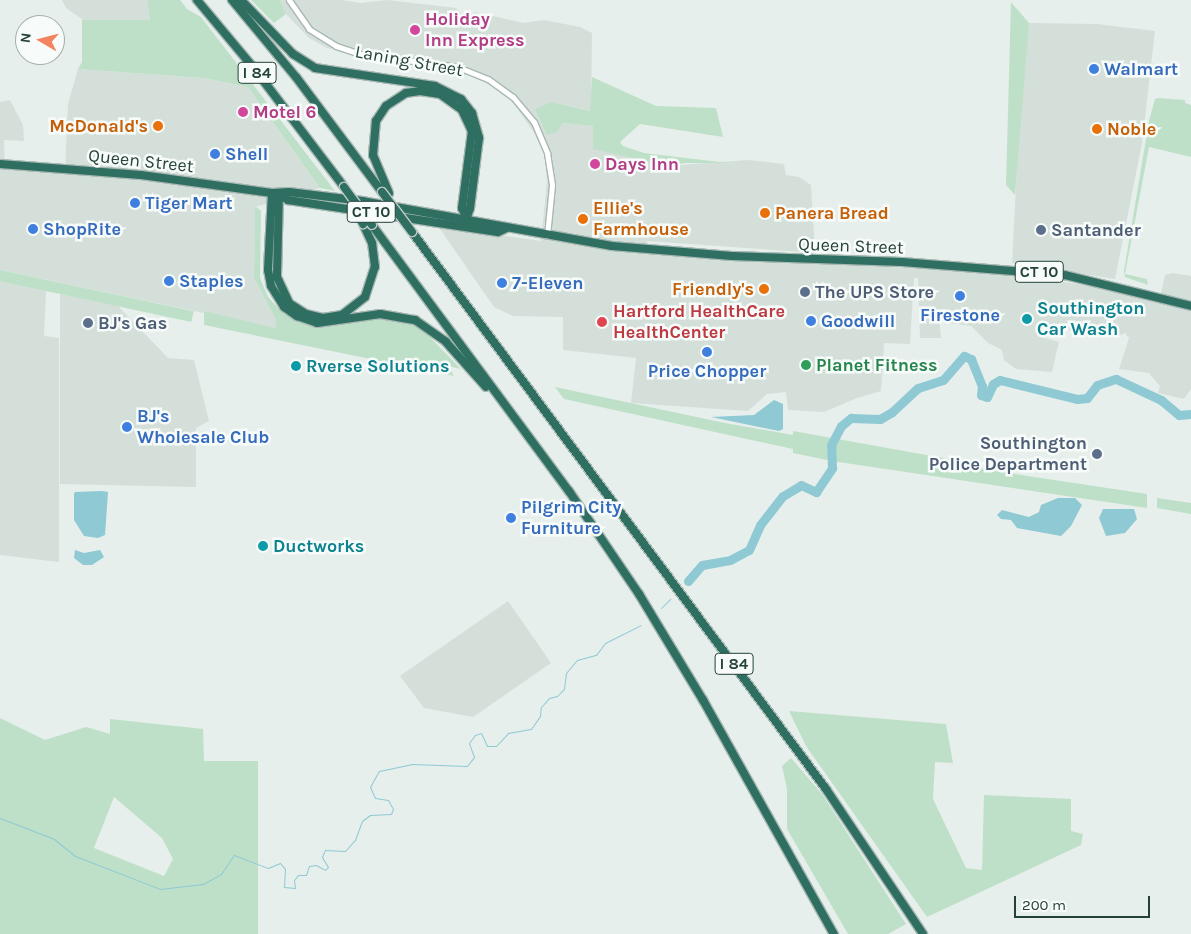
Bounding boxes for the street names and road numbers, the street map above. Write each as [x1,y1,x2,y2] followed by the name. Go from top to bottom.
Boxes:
[353,41,465,81] street label: Laning Street
[237,59,277,86] road number: I 84
[87,145,195,177] street label: Queen Street
[346,198,396,226] road number: CT 10
[798,233,904,259] street label: Queen Street
[1014,258,1064,286] road number: CT 10
[714,651,754,678] road number: I 84

